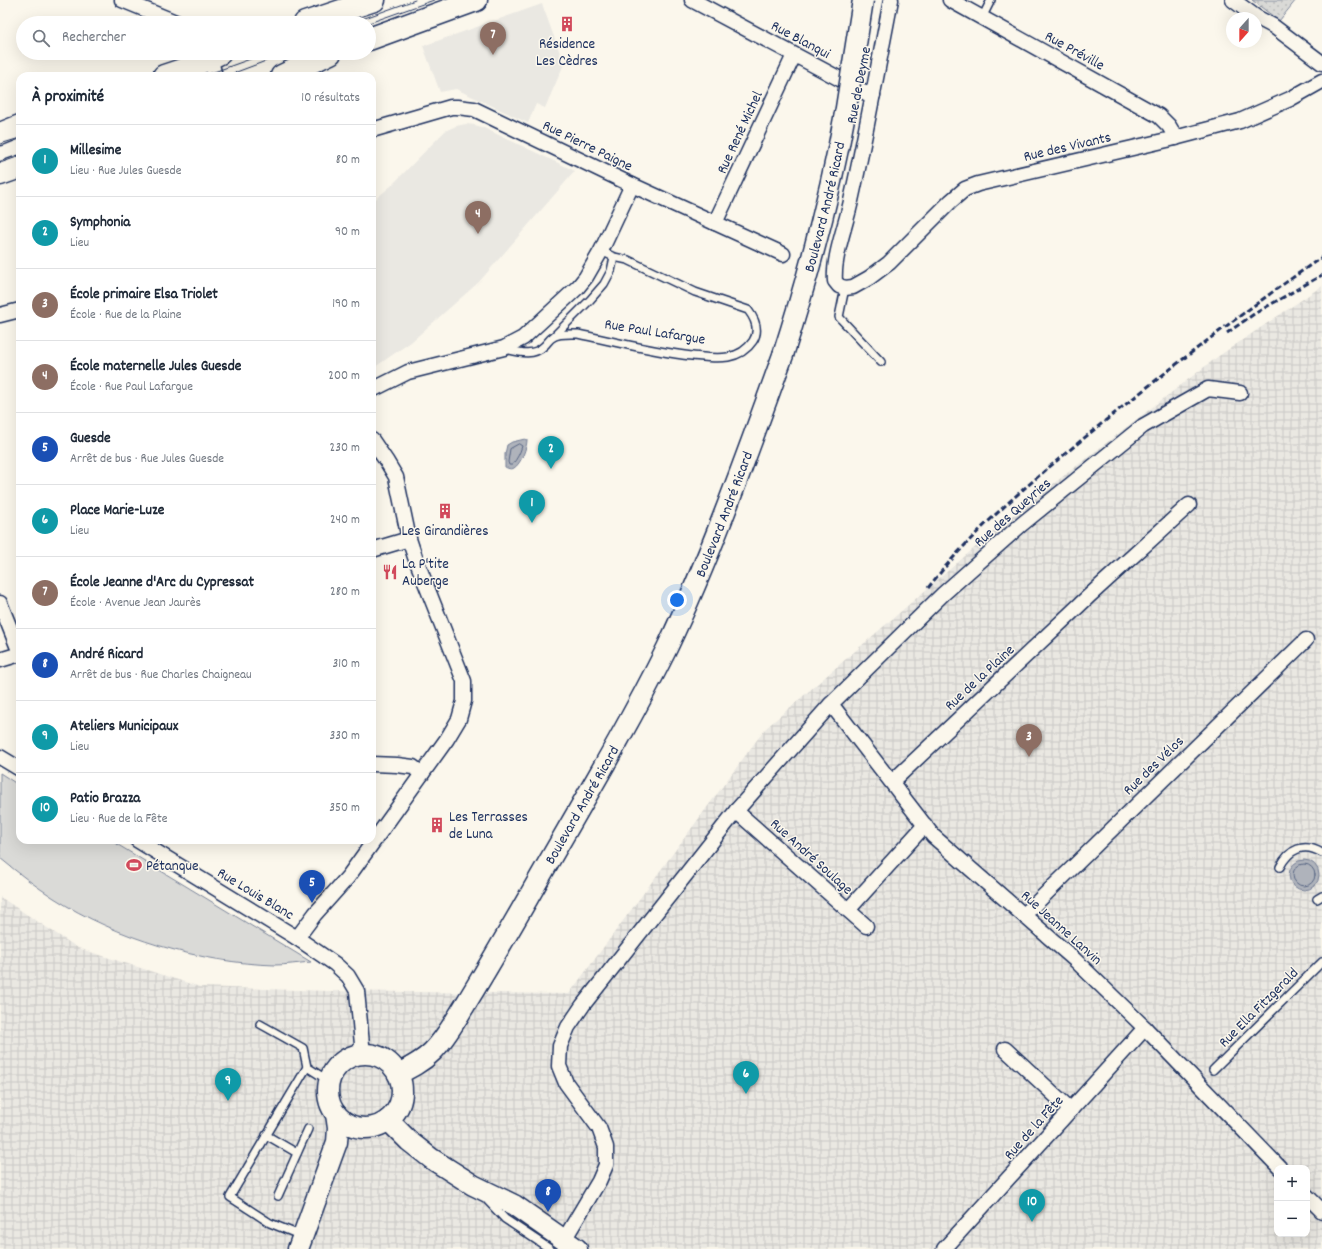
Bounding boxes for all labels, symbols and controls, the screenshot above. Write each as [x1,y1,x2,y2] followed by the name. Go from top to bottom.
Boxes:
[1226,12,1262,48] north arrow
[558,15,576,33] building icon: Résidence Les Cèdres
[16,16,376,60] search box
[766,16,834,66] street label: Rue Blanqui
[480,22,506,55] pin: 7
[1040,26,1108,77] street label: Rue Préville
[30,27,52,49] icon: search
[62,27,126,49] text: Rechercher
[536,34,598,73] place label: Résidence Les Cèdres
[842,45,878,126] street label: Rue de Deyme
[32,86,104,110] text: À proximité
[712,87,770,178] street label: Rue René Michel
[301,89,360,108] text: 10 résultats
[538,115,636,178] street label: Rue Pierre Paigne
[1022,127,1113,169] street label: Rue des Vivants
[70,140,121,162] text: Millesime
[800,140,852,275] street label: Boulevard André Ricard
[44,151,46,170] text: 1
[336,151,360,170] text: 80 m
[70,162,181,181] text: Lieu · Rue Jules Guesde
[465,201,491,234] pin: 4
[70,212,130,234] text: Symphonia
[42,223,48,242] text: 2
[335,223,360,242] text: 90 m
[70,234,89,253] text: Lieu
[70,284,218,306] text: École primaire Elsa Triolet
[42,295,48,314] text: 3
[332,295,360,314] text: 190 m
[70,306,181,325] text: École · Rue de la Plaine
[603,314,707,352] street label: Rue Paul Lafargue
[70,356,241,378] text: École maternelle Jules Guesde
[42,367,48,386] text: 4
[328,367,360,386] text: 200 m
[70,378,193,397] text: École · Rue Paul Lafargue
[70,428,111,450] text: Guesde
[538,436,564,469] pin: 2
[42,439,48,458] text: 5
[330,439,360,458] text: 230 m
[691,449,760,581] street label: Boulevard André Ricard
[70,450,224,469] text: Arrêt de bus · Rue Jules Guesde
[970,474,1057,553] street label: Rue des Queyries
[519,490,545,523] pin: 1
[70,500,164,522] text: Place Marie-Luze
[436,502,454,520] building icon: Les Girandières
[42,511,48,530] text: 6
[330,511,360,530] text: 240 m
[401,521,489,543] place label: Les Girandières
[70,522,89,541] text: Lieu
[402,554,449,593] place label: La P'tite Auberge
[381,563,399,581] restaurant icon: La P'tite Auberge
[70,572,254,594] text: École Jeanne d'Arc du Cypressat
[43,583,47,602] text: 7
[330,583,360,602] text: 280 m
[667,590,687,610] your location
[70,594,201,613] text: École · Avenue Jean Jaurès
[940,640,1021,717] street label: Rue de la Plaine
[70,644,143,666] text: André Ricard
[42,655,48,674] text: 8
[332,655,360,674] text: 310 m
[70,666,252,685] text: Arrêt de bus · Rue Charles Chaigneau
[70,716,178,738] text: Ateliers Municipaux
[1016,724,1042,757] pin: 3
[42,727,48,746] text: 9
[329,727,360,746] text: 330 m
[1119,732,1190,801] street label: Rue des Vélos
[70,738,89,757] text: Lieu
[541,742,626,869] street label: Boulevard André Ricard
[70,788,140,810] text: Patio Brazza
[40,799,50,818] text: 10
[329,799,360,818] text: 350 m
[449,807,528,846] place label: Les Terrasses de Luna
[70,810,167,829] text: Lieu · Rue de la Fête
[764,814,857,901] street label: Rue André Soulage
[428,816,446,834] building icon: Les Terrasses de Luna
[125,856,143,874] sports icon: Pétanque
[146,856,199,878] place label: Pétanque
[212,863,298,926] street label: Rue Louis Blanc
[299,870,325,903] pin: 5
[1015,886,1106,971] street label: Rue Jeanne Lanvin
[1214,963,1304,1053] street label: Rue Ella Fitzgerald
[733,1061,759,1094] pin: 6
[215,1068,241,1101] pin: 9
[999,1091,1070,1166] street label: Rue de la Fête
[1274,1165,1310,1237] map controls
[1274,1165,1310,1201] button: +
[535,1179,561,1212] pin: 8
[1019,1189,1045,1222] pin: 10
[1274,1201,1310,1237] button: −

